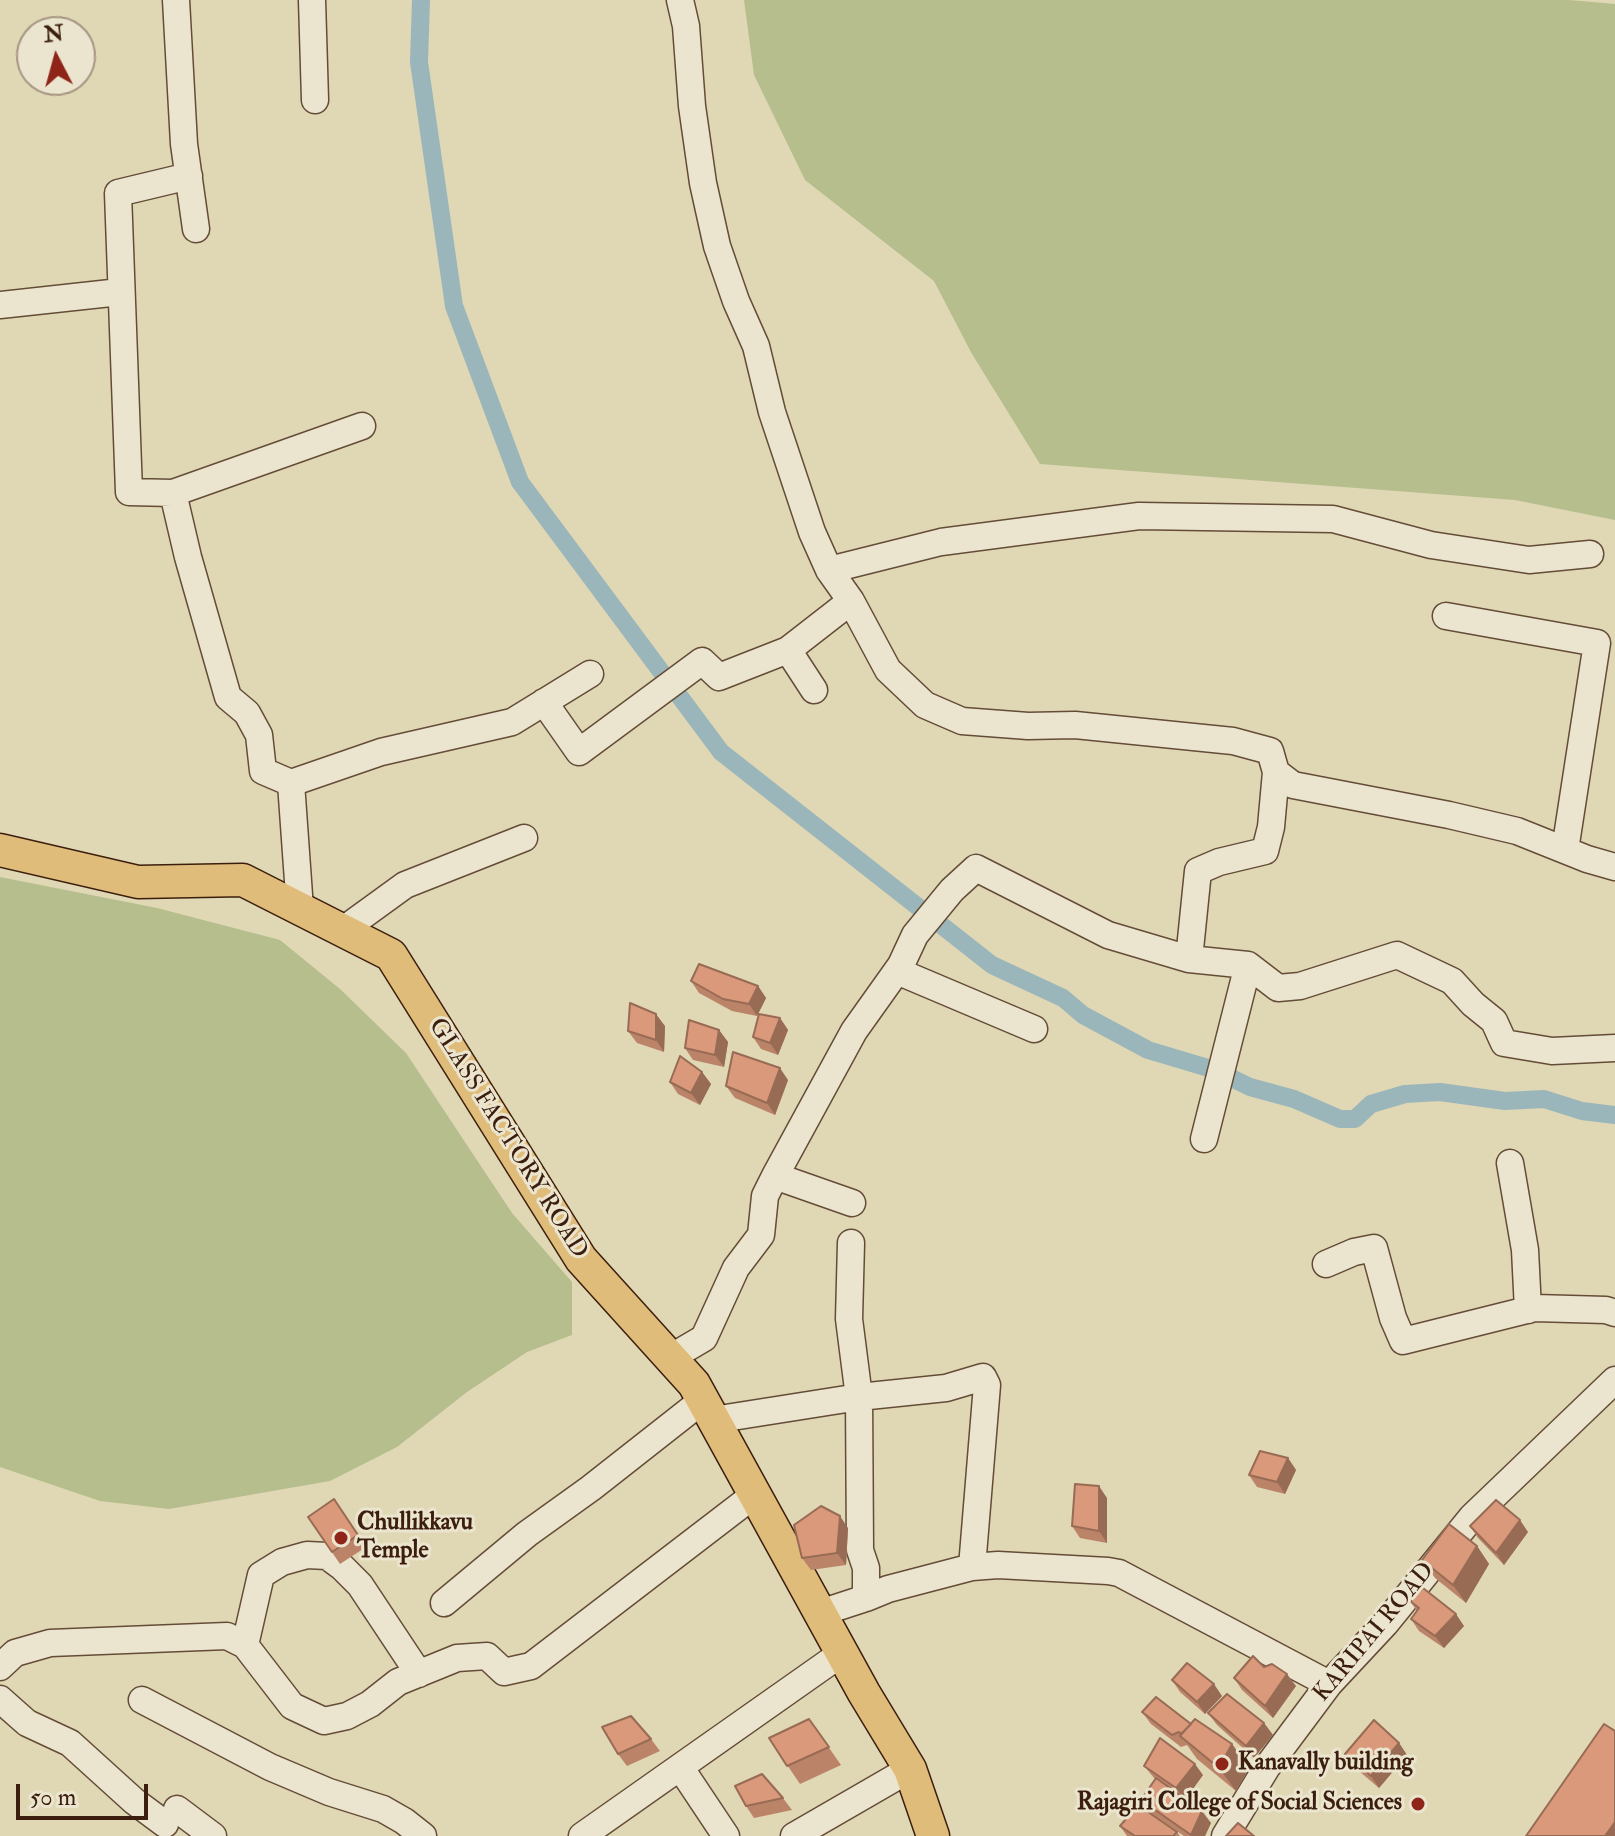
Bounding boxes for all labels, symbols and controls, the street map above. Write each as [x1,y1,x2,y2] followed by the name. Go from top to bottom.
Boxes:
[16,16,96,96] north arrow
[42,19,65,49] text: N
[421,1014,593,1264] street label: GLASS FACTORY ROAD
[357,1510,473,1566] place label: Chullikkavu Temple
[332,1529,350,1547] marker: Chullikkavu Temple
[1308,1558,1442,1708] street label: KARIPAI ROAD
[1238,1750,1413,1778] place label: Kanavally building
[1213,1755,1231,1773] marker: Kanavally building
[20,1768,152,1818] scale bar
[30,1782,76,1813] text: 50 m
[1077,1790,1402,1818] place label: Rajagiri College of Social Sciences
[1409,1795,1427,1813] marker: Rajagiri College of Social Sciences

